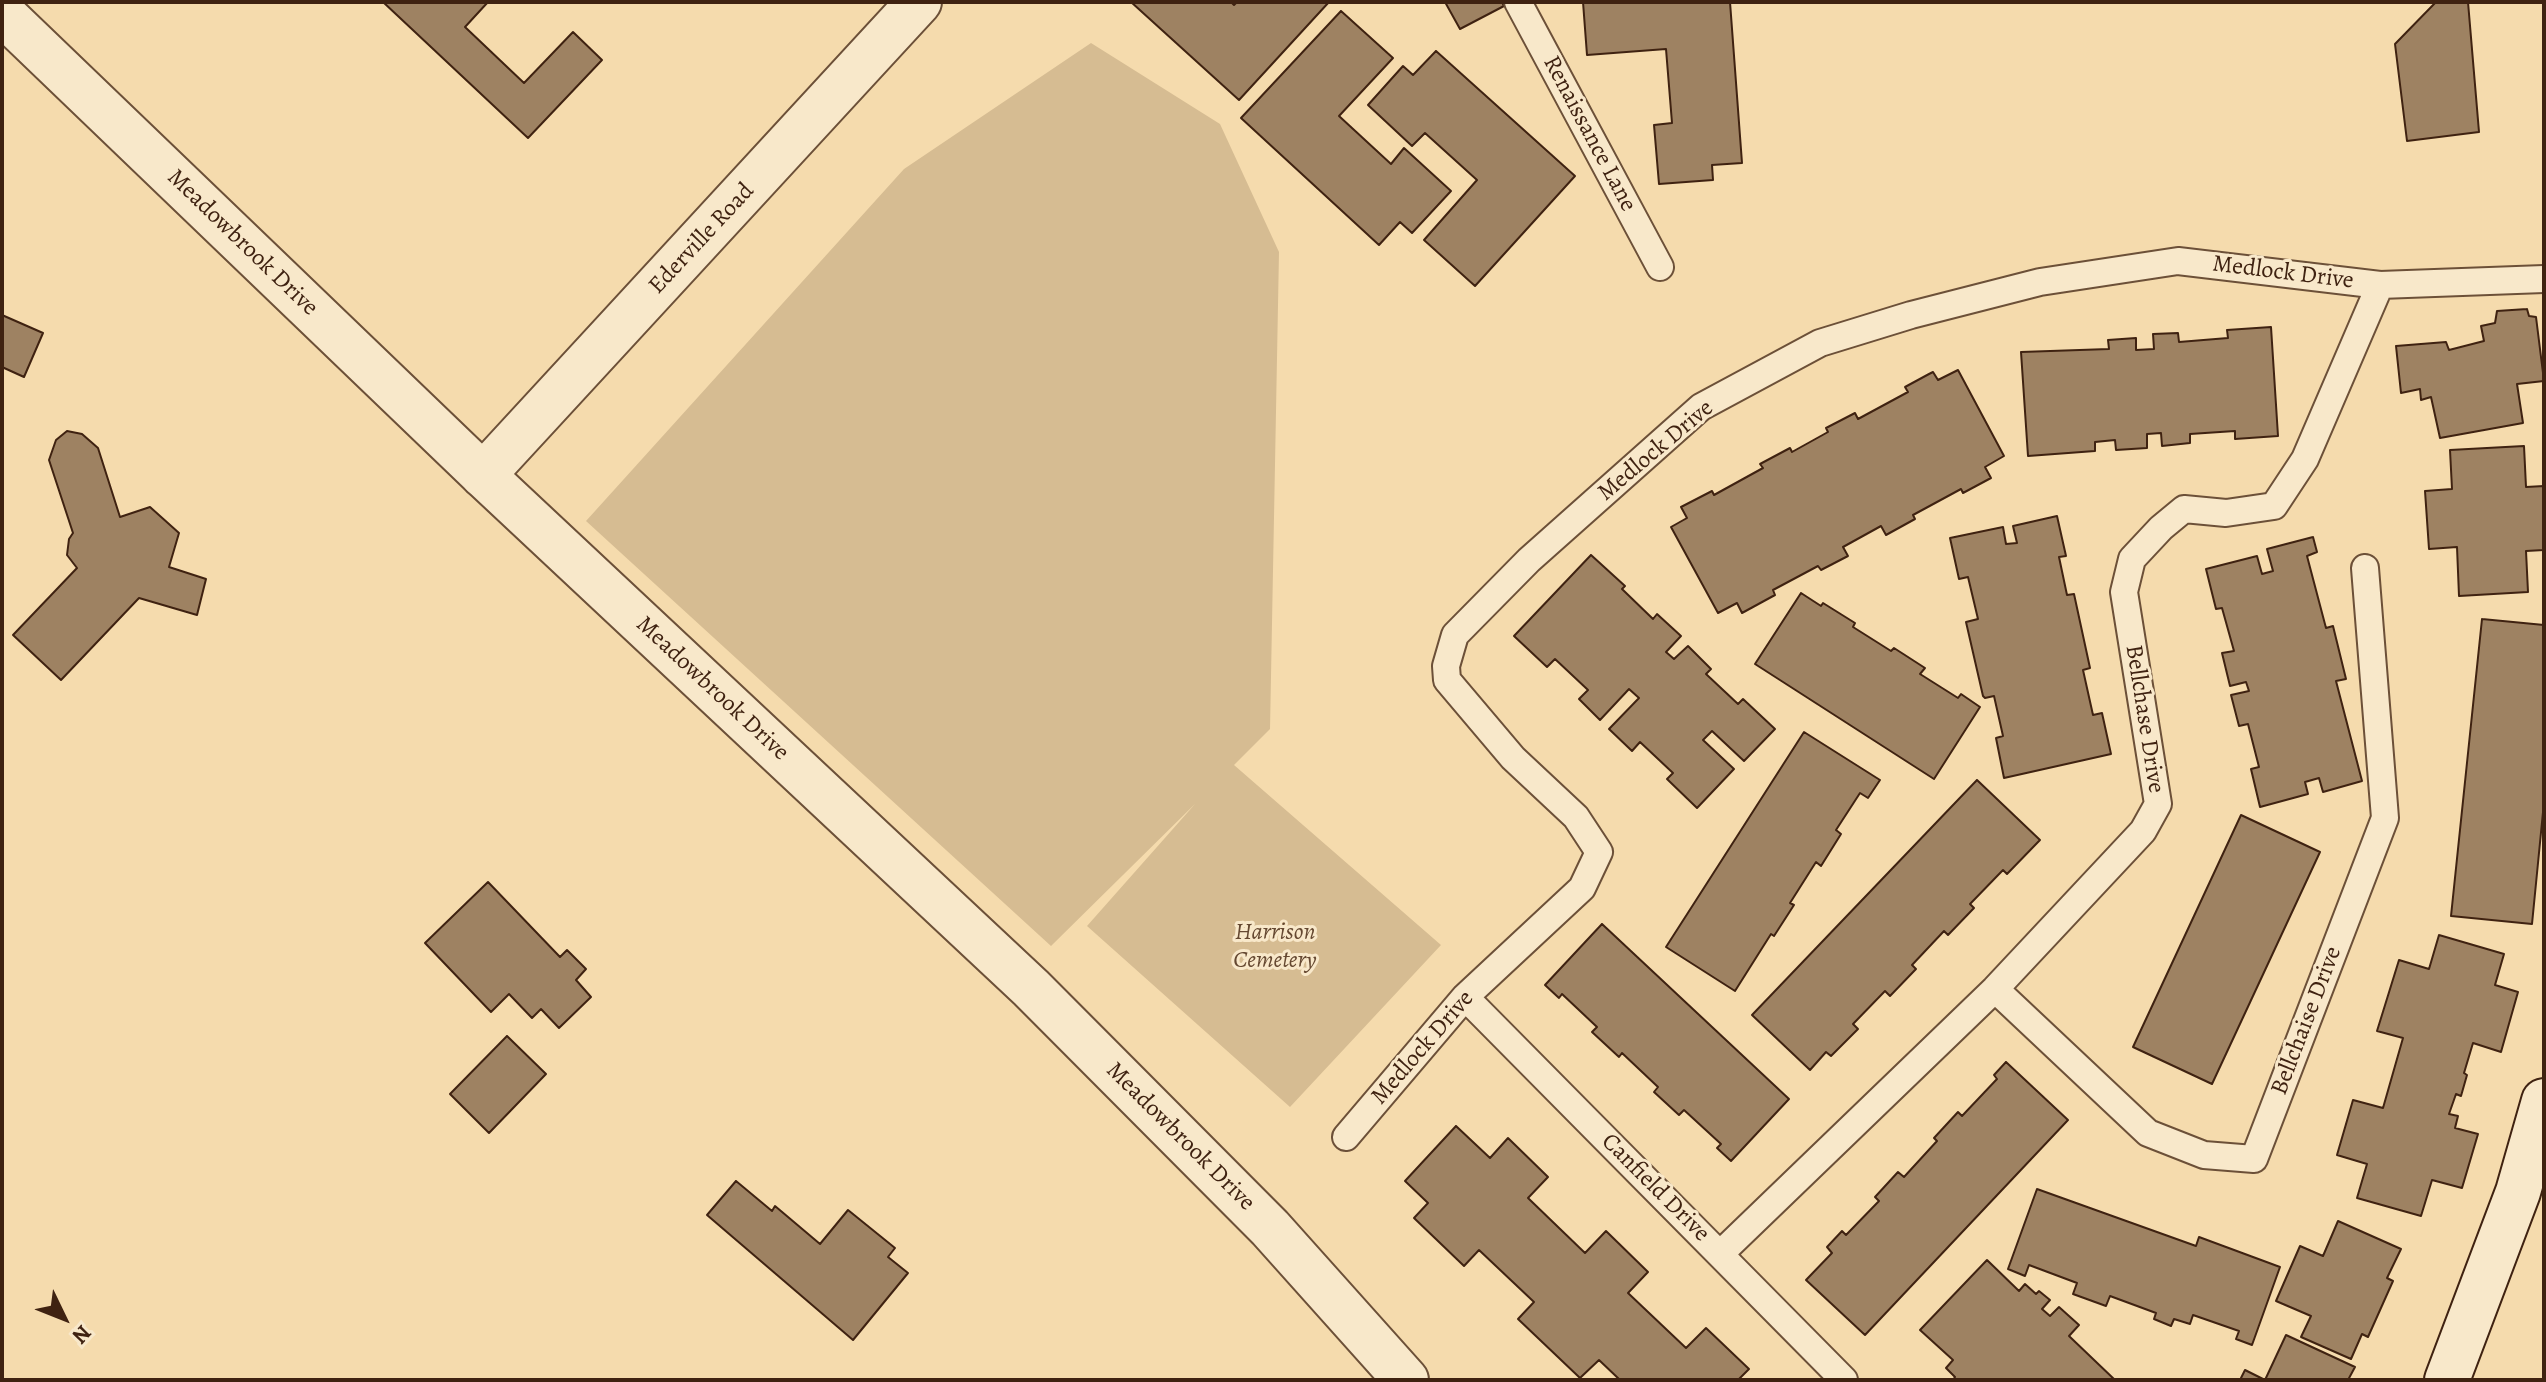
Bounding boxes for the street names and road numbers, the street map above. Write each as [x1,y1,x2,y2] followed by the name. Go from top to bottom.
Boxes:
[1536,51,1642,217] street label: Renaissance Lane
[161,164,323,322] street label: Meadowbrook Drive
[643,177,761,301] street label: Ederville Road
[2211,250,2355,296] street label: Medlock Drive
[1592,394,1720,508] street label: Medlock Drive
[629,611,795,767] street label: Meadowbrook Drive
[2118,643,2170,795] street label: Bellchase Drive
[2266,943,2348,1099] street label: Bellchaise Drive
[1366,985,1480,1111] street label: Medlock Drive
[1100,1057,1260,1217] street label: Meadowbrook Drive
[1595,1128,1715,1248] street label: Canfield Drive

